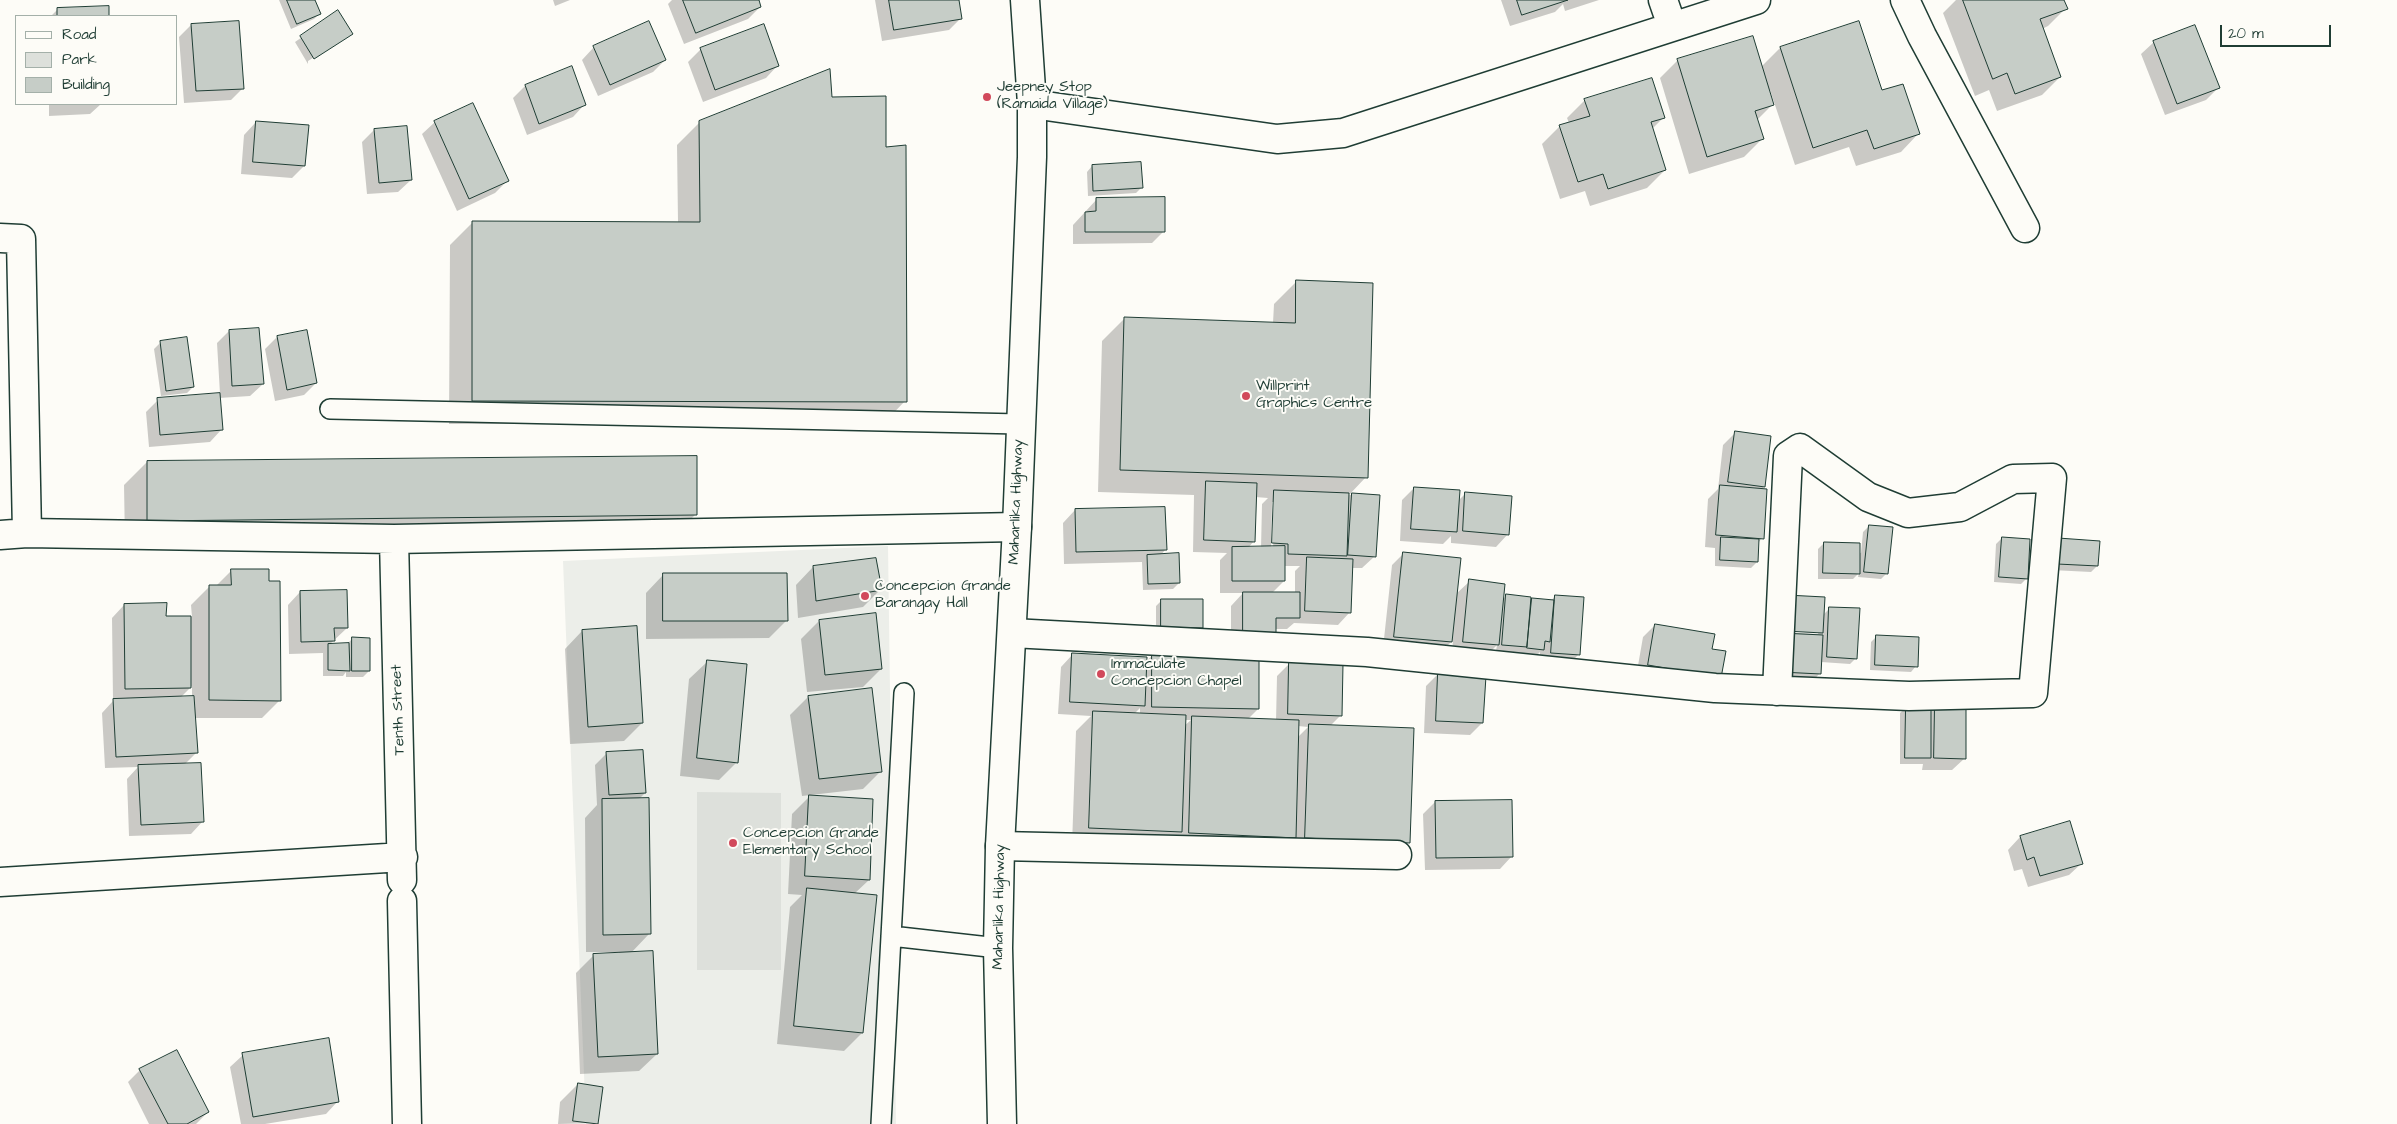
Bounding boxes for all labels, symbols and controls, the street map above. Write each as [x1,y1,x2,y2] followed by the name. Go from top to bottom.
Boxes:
[15,15,178,105] legend
[2222,15,2333,47] scale bar
[2228,23,2264,44] text: 20 m
[62,24,96,45] text: Road
[62,49,97,70] text: Park
[62,74,110,95] text: Building
[997,79,1108,114] place label: Jeepney Stop (Ramaida Village)
[981,91,993,103] marker: Jeepney Stop (Ramaida Village)
[1256,378,1372,413] place label: Willprint Graphics Centre
[1240,390,1252,402] marker: Willprint Graphics Centre
[1006,439,1028,565] street label: Maharlika Highway
[875,578,1011,613] place label: Concepcion Grande Barangay Hall
[859,590,871,602] marker: Concepcion Grande Barangay Hall
[1111,656,1242,691] place label: Immaculate Concepcion Chapel
[388,664,410,756] street label: Tenth Street
[1095,668,1107,680] marker: Immaculate Concepcion Chapel
[743,825,879,860] place label: Concepcion Grande Elementary School
[727,837,739,849] marker: Concepcion Grande Elementary School
[990,844,1010,970] street label: Maharlika Highway

